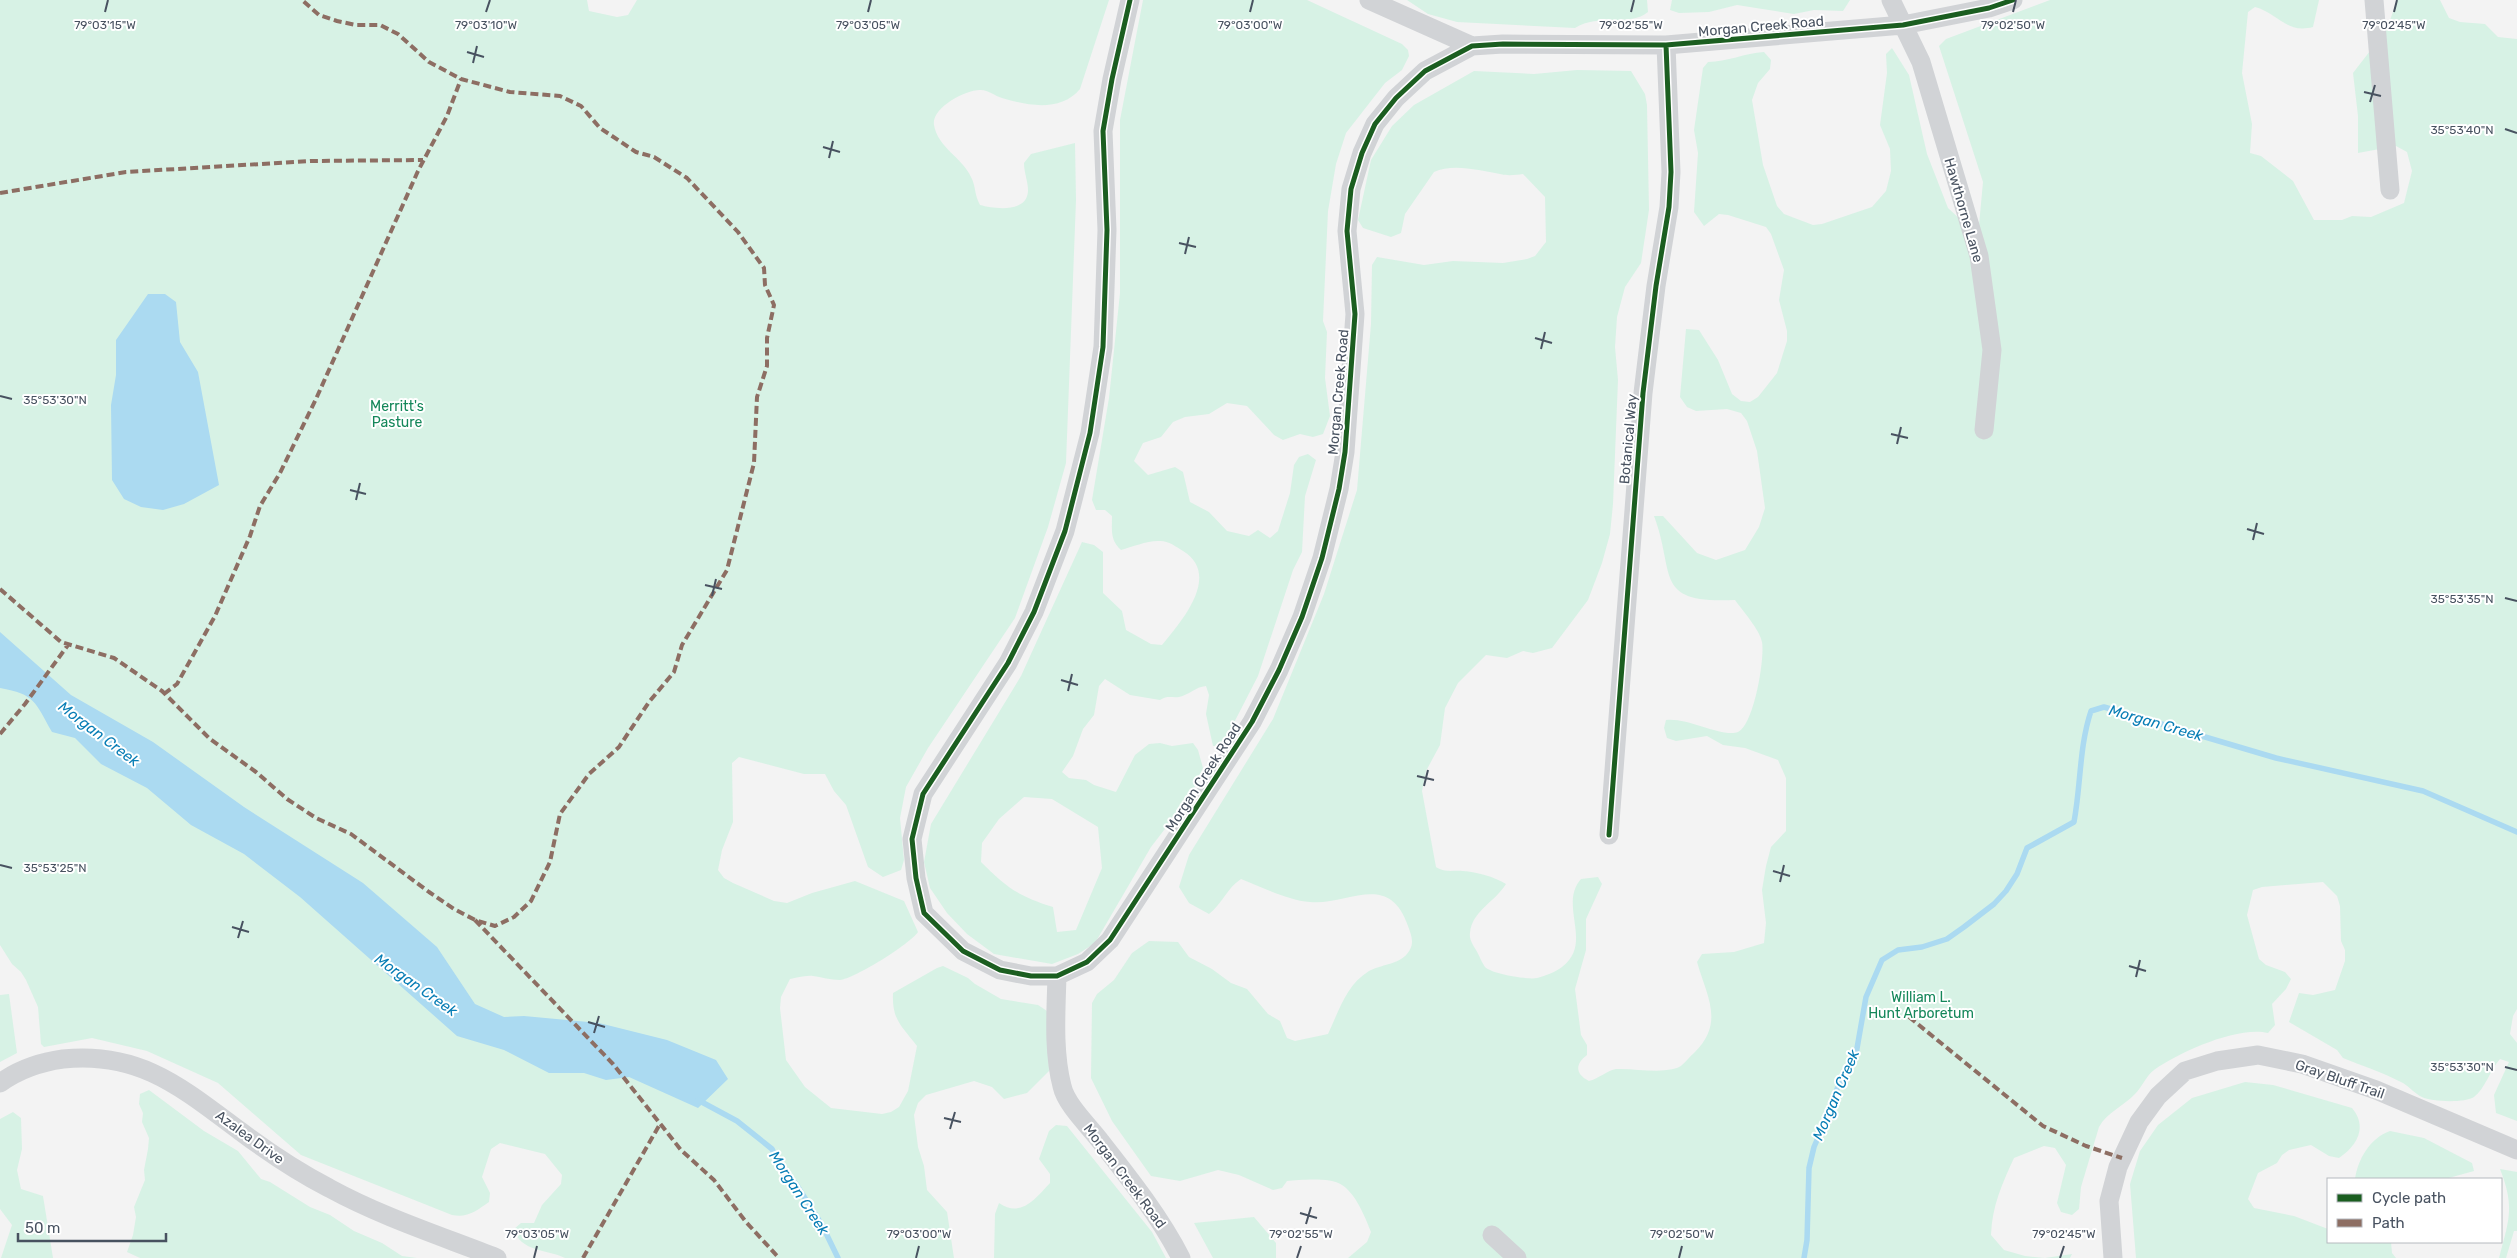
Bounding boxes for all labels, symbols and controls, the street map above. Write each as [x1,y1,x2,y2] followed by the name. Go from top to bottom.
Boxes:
[1697,13,1825,40] street label: Morgan Creek Road
[74,18,136,32] text: 79°03'15"W
[455,18,518,32] text: 79°03'10"W
[836,18,900,32] text: 79°03'05"W
[1218,18,1283,32] text: 79°03'00"W
[1599,18,1663,32] text: 79°02'55"W
[1981,18,2045,32] text: 79°02'50"W
[2362,18,2426,32] text: 79°02'45"W
[2430,123,2494,137] text: 35°53'40"N
[1940,156,1987,265] street label: Hawthorne Lane
[1325,328,1352,456] street label: Morgan Creek Road
[23,393,87,407] text: 35°53'30"N
[1616,393,1641,485] street label: Botanical Way
[370,398,424,431] park label: Merritt's Pasture
[2430,592,2494,606] text: 35°53'35"N
[55,698,143,770] water label: Morgan Creek
[2107,701,2205,745] water label: Morgan Creek
[1162,720,1245,835] street label: Morgan Creek Road
[24,861,86,875] text: 35°53'25"N
[371,950,461,1020] water label: Morgan Creek
[1868,989,1974,1022] park label: William L. Hunt Arboretum
[1809,1047,1863,1143] water label: Morgan Creek
[2293,1056,2387,1103] street label: Gray Bluff Trail
[2430,1060,2494,1074] text: 35°53'30"N
[212,1107,287,1168] street label: Azalea Drive
[1080,1121,1169,1232] street label: Morgan Creek Road
[765,1148,833,1239] water label: Morgan Creek
[2327,1178,2502,1243] legend
[2372,1189,2446,1207] text: Cycle path
[18,1210,165,1242] scale bar
[2372,1214,2405,1232] text: Path
[25,1219,60,1237] text: 50 m
[505,1227,569,1241] text: 79°03'05"W
[887,1227,952,1241] text: 79°03'00"W
[1269,1227,1333,1241] text: 79°02'55"W
[1650,1227,1714,1241] text: 79°02'50"W
[2032,1227,2096,1241] text: 79°02'45"W

